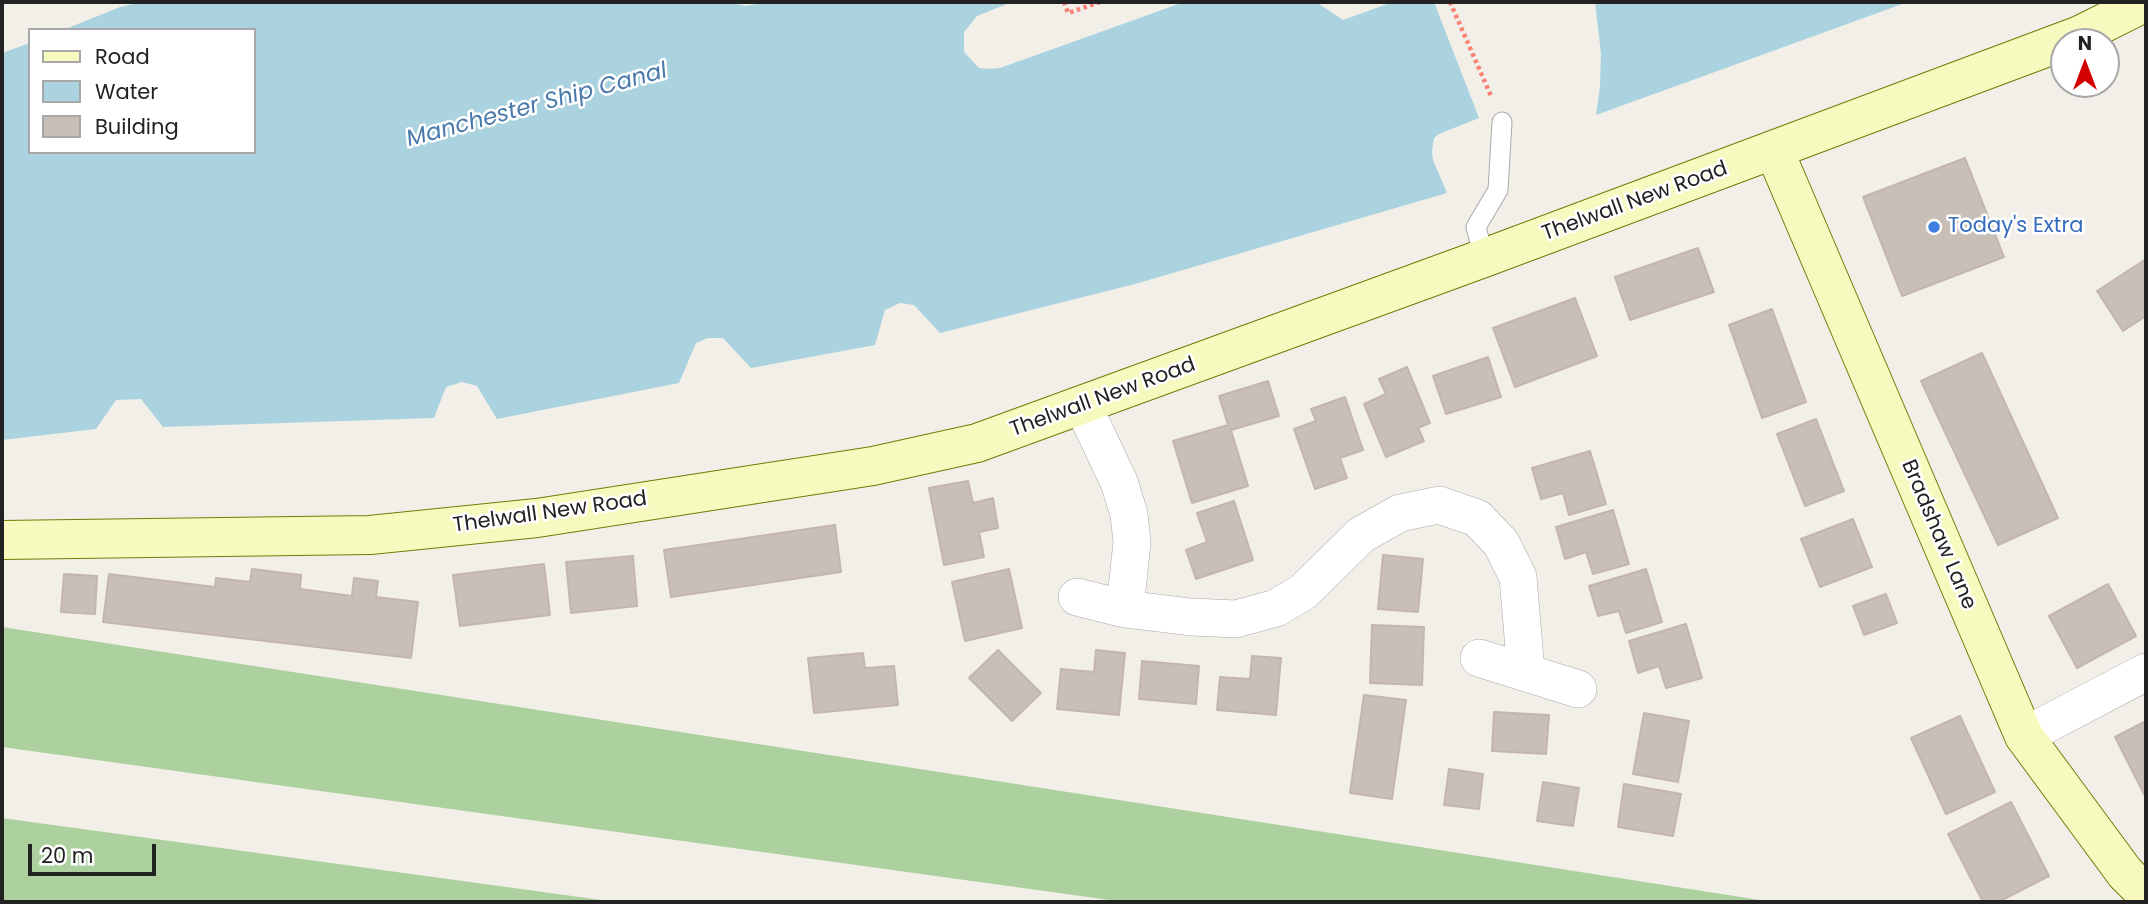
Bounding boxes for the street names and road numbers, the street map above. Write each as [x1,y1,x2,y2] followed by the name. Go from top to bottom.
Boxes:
[1539,157,1731,247] street label: Thelwall New Road
[1007,353,1199,443] street label: Thelwall New Road
[1895,456,1981,614] street label: Bradshaw Lane
[451,487,649,539] street label: Thelwall New Road

